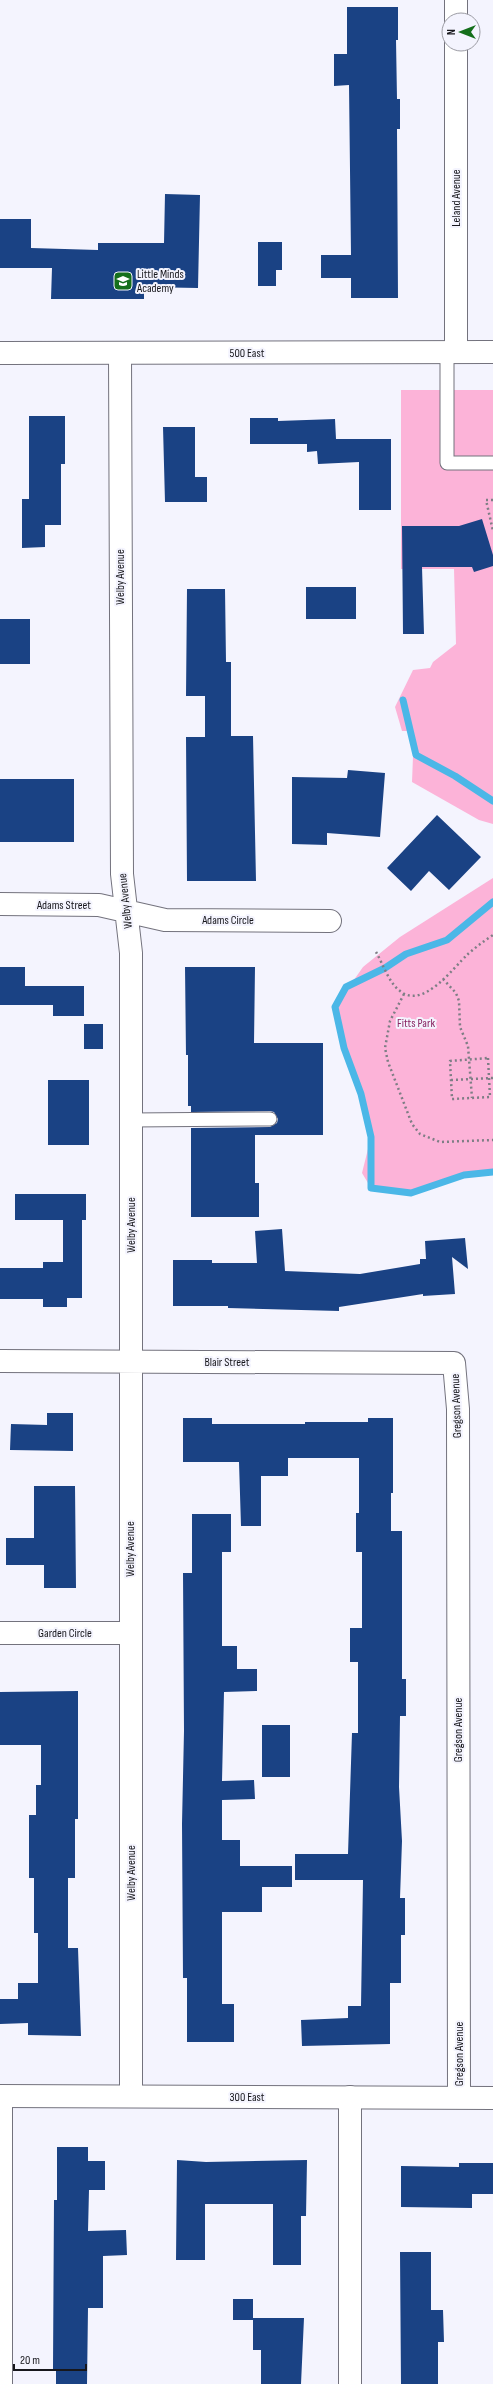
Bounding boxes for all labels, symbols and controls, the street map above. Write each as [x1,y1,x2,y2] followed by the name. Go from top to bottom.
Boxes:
[441,12,481,52] north arrow
[445,29,458,35] text: N
[449,169,464,227] street label: Leland Avenue
[136,267,184,296] place label: Little Minds Academy
[112,270,134,292] school or university icon: Little Minds Academy
[230,346,265,361] street label: 500 East
[113,549,128,605] street label: Welby Avenue
[115,872,136,929] street label: Welby Avenue
[36,898,91,913] street label: Adams Street
[201,913,254,928] street label: Adams Circle
[397,1016,435,1031] park label: Fitts Park
[124,1197,139,1253] street label: Welby Avenue
[204,1355,250,1370] street label: Blair Street
[448,1373,465,1439] street label: Gregson Avenue
[123,1521,138,1577] street label: Welby Avenue
[38,1626,92,1641] street label: Garden Circle
[451,1698,466,1762] street label: Gregson Avenue
[124,1845,139,1901] street label: Welby Avenue
[452,2022,467,2086] street label: Gregson Avenue
[230,2090,265,2105] street label: 300 East
[14,2346,86,2372] scale bar
[20,2353,40,2368] text: 20 m

